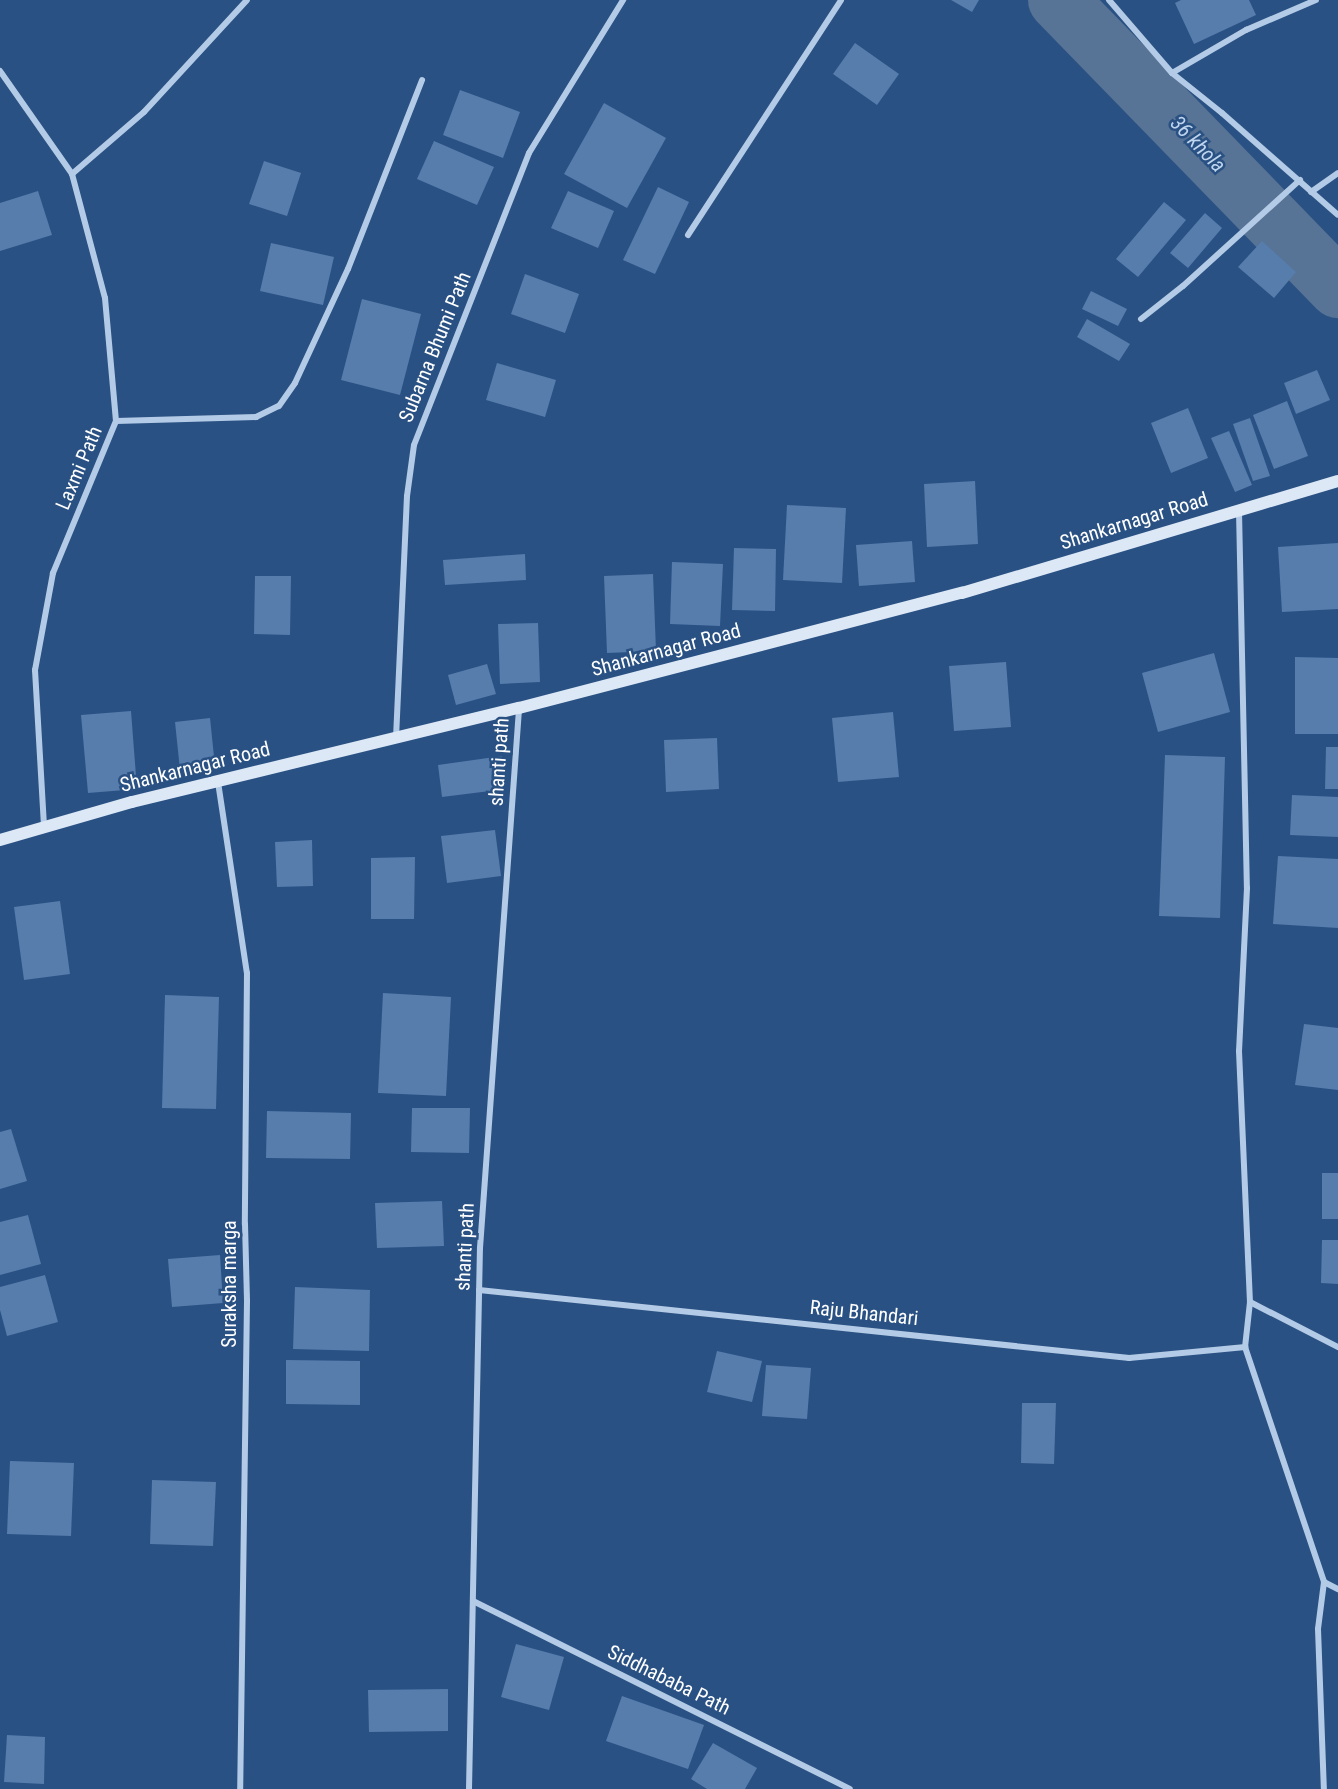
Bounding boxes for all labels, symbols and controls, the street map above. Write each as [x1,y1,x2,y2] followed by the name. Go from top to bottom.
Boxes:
[1165,111,1231,177] water label: 36 khola
[394,268,476,426] street label: Subarna Bhumi Path
[51,423,107,513] street label: Laxmi Path
[1057,487,1211,555] street label: Shankarnagar Road
[589,619,743,681] street label: Shankarnagar Road
[484,717,514,807] street label: shanti path
[118,737,272,797] street label: Shankarnagar Road
[451,1202,479,1292] street label: shanti path
[217,1220,241,1348] street label: Suraksha marga
[809,1295,919,1331] street label: Raju Bhandari
[604,1640,734,1720] street label: Siddhababa Path

